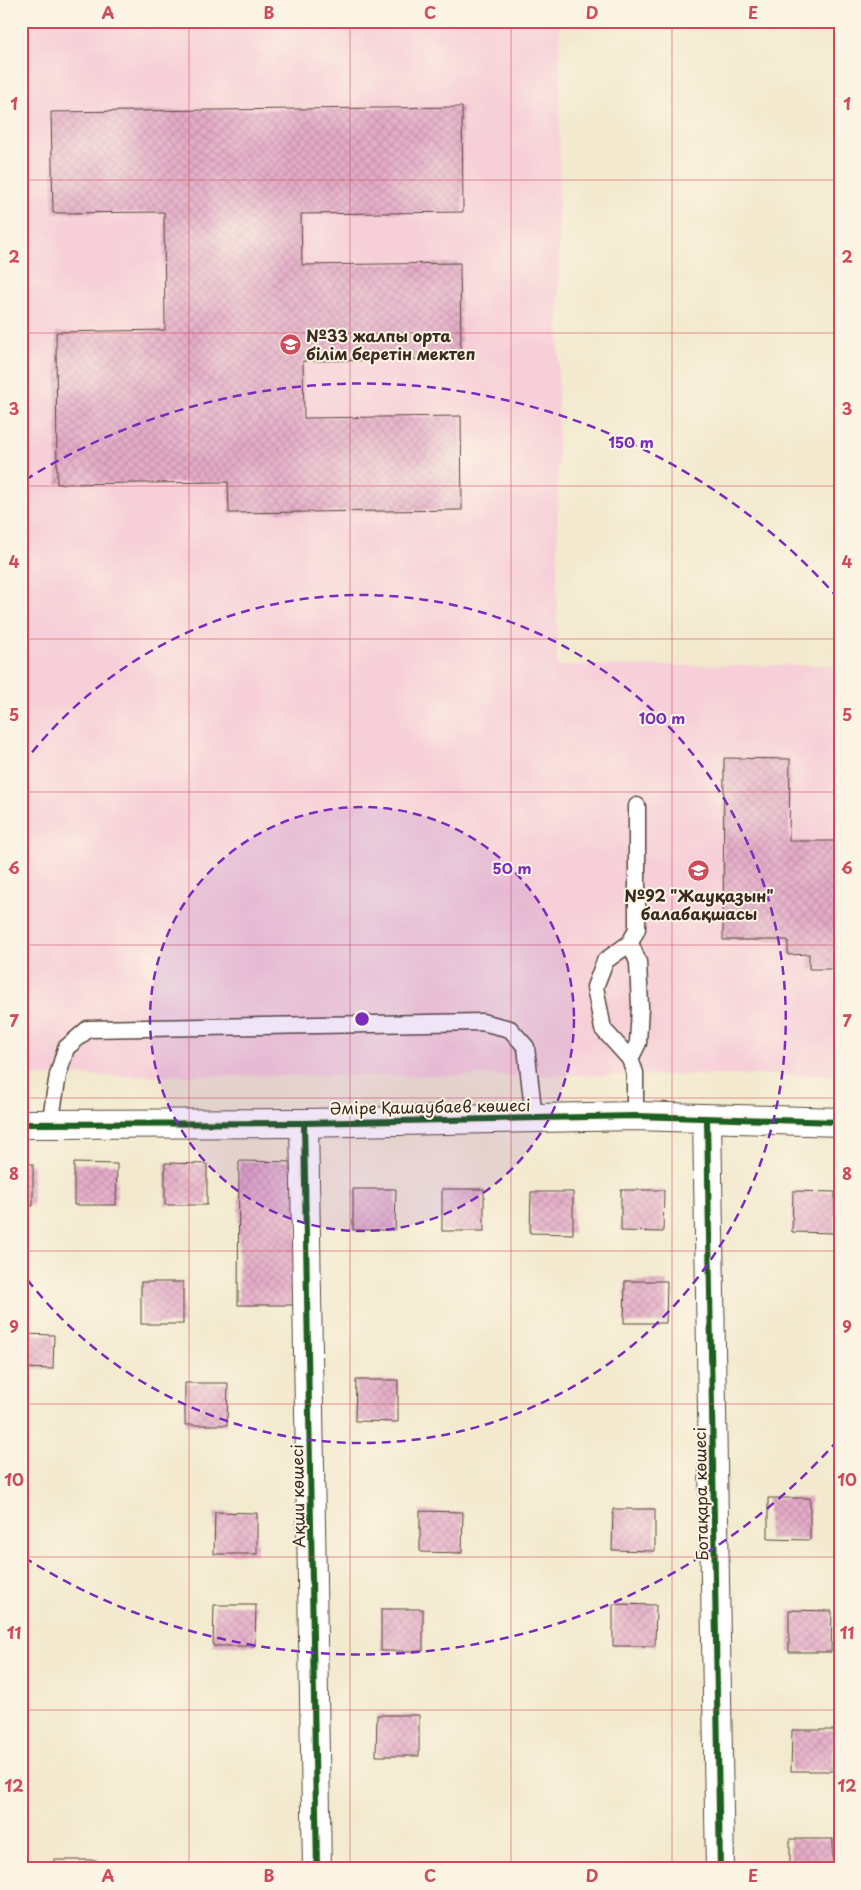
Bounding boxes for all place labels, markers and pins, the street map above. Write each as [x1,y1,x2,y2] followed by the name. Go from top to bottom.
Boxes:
[306,323,475,365] place label: №33 жалпы орта білім беретін мектеп
[278,332,302,356] school or university icon: №33 жалпы орта білім беретін мектеп
[687,859,711,883] school or university icon: №92 "Жауқазын" балабақшасы
[624,883,774,925] place label: №92 "Жауқазын" балабақшасы
[353,1010,371,1028] centre of rings

